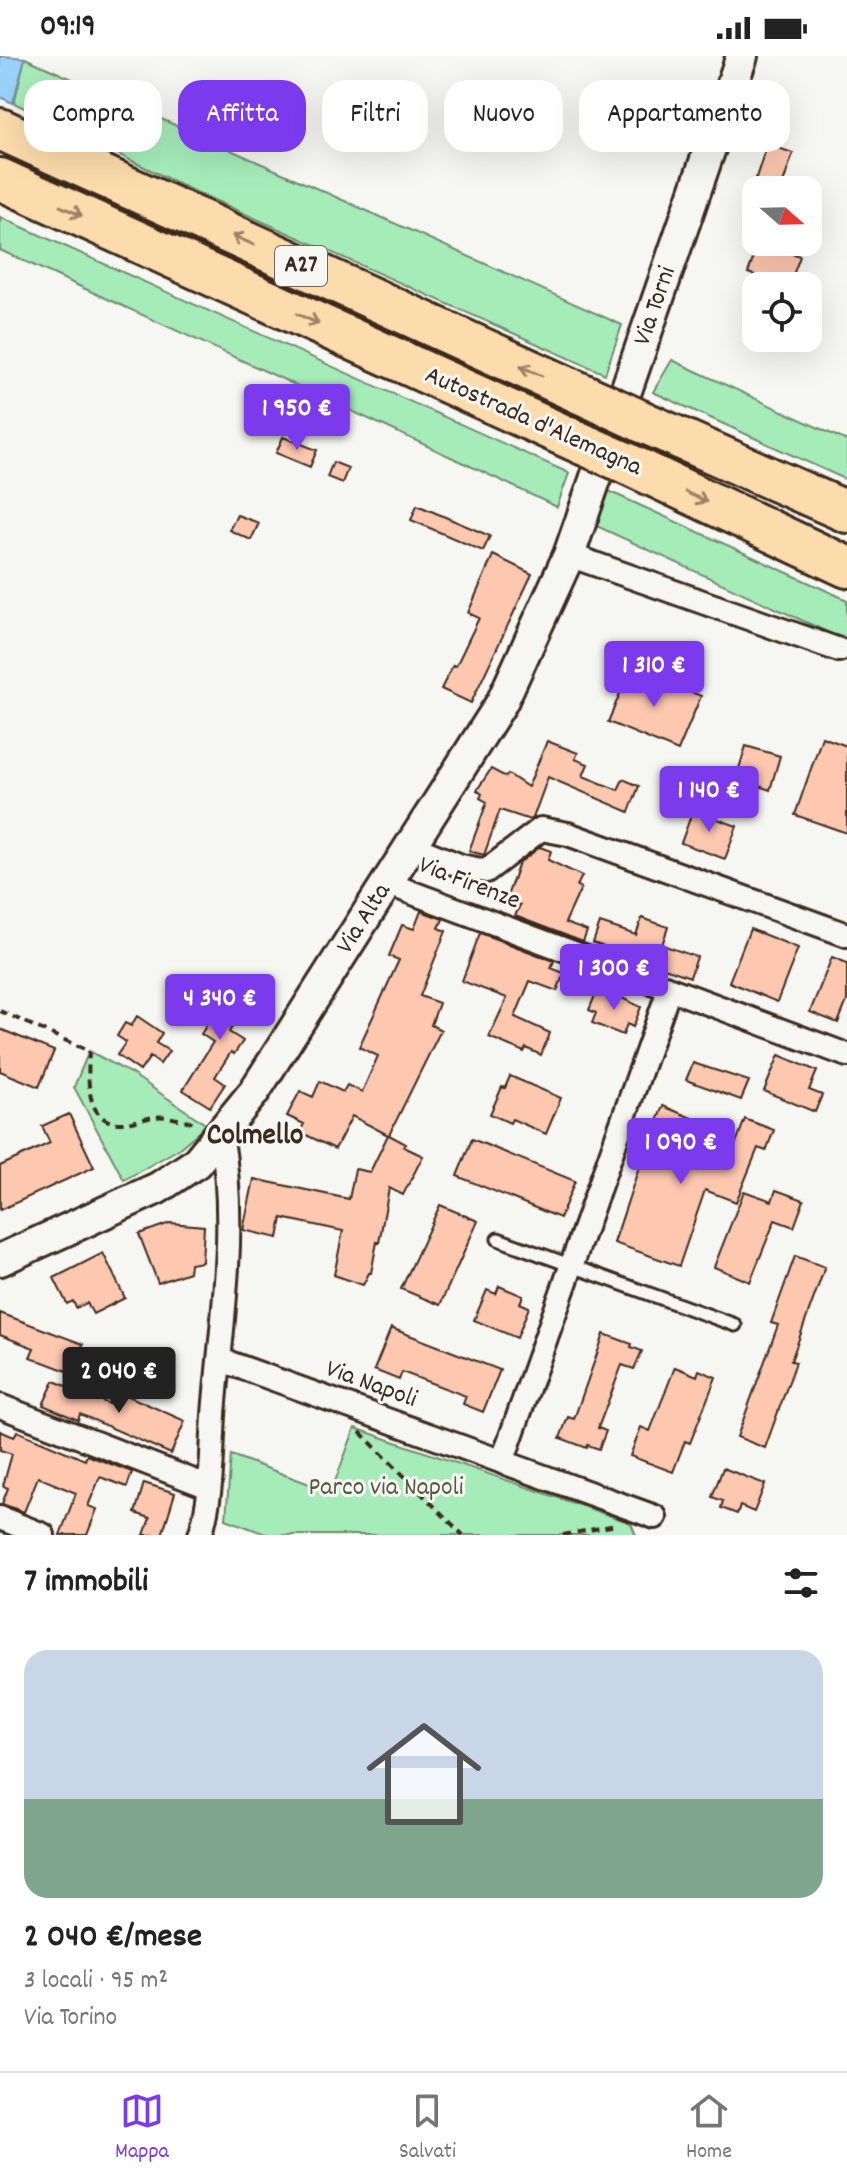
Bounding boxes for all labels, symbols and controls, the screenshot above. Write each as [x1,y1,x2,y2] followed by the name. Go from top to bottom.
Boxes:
[40,7,95,50] text: 09:19
[24,80,162,152] chip: Compra
[178,80,306,152] chip: Affitta
[322,80,428,152] chip: Filtri
[444,80,563,152] chip: Nuovo
[579,80,790,152] chip: Appartamento
[742,176,822,256] north arrow
[742,176,822,352] map controls
[59,204,83,219] one-way arrow
[231,231,256,246] one-way arrow
[275,246,327,286] road number: A27
[624,261,686,351] street label: Via Torni
[742,272,822,352] button: locate
[295,312,319,327] one-way arrow
[419,357,648,487] street label: Autostrada d'Alemagna
[519,362,544,377] one-way arrow
[223,384,371,452] pin: 1 950 €
[262,391,332,428] text: 1 950 €
[684,490,708,505] one-way arrow
[580,641,728,709] pin: 1 310 €
[622,648,686,685] text: 1 310 €
[635,766,783,834] pin: 1 140 €
[678,773,740,810] text: 1 140 €
[413,848,525,920] street label: Via Firenze
[328,875,401,962] street label: Via Alta
[540,944,688,1012] pin: 1 300 €
[578,951,650,988] text: 1 300 €
[146,974,294,1042] pin: 4 340 €
[183,981,257,1018] text: 4 340 €
[207,1116,303,1159] district label: Colmello
[607,1118,755,1186] pin: 1 090 €
[645,1125,717,1162] text: 1 090 €
[45,1347,193,1415] pin: 2 040 €
[320,1351,422,1419] street label: Via Napoli
[81,1354,157,1391] text: 2 040 €
[309,1470,464,1507] park label: Parco via Napoli
[24,1559,148,1608] text: 7 immobili
[779,1561,823,1605] icon: filters
[352,1702,496,1846] icon: home
[24,1914,202,1963] text: 2 040 €/mese
[24,1963,168,2000] text: 3 locali · 95 m²
[24,2000,117,2037] text: Via Torino
[115,2089,169,2168] tab: Mappa
[399,2089,456,2168] tab: Salvati
[686,2089,732,2168] tab: Home

